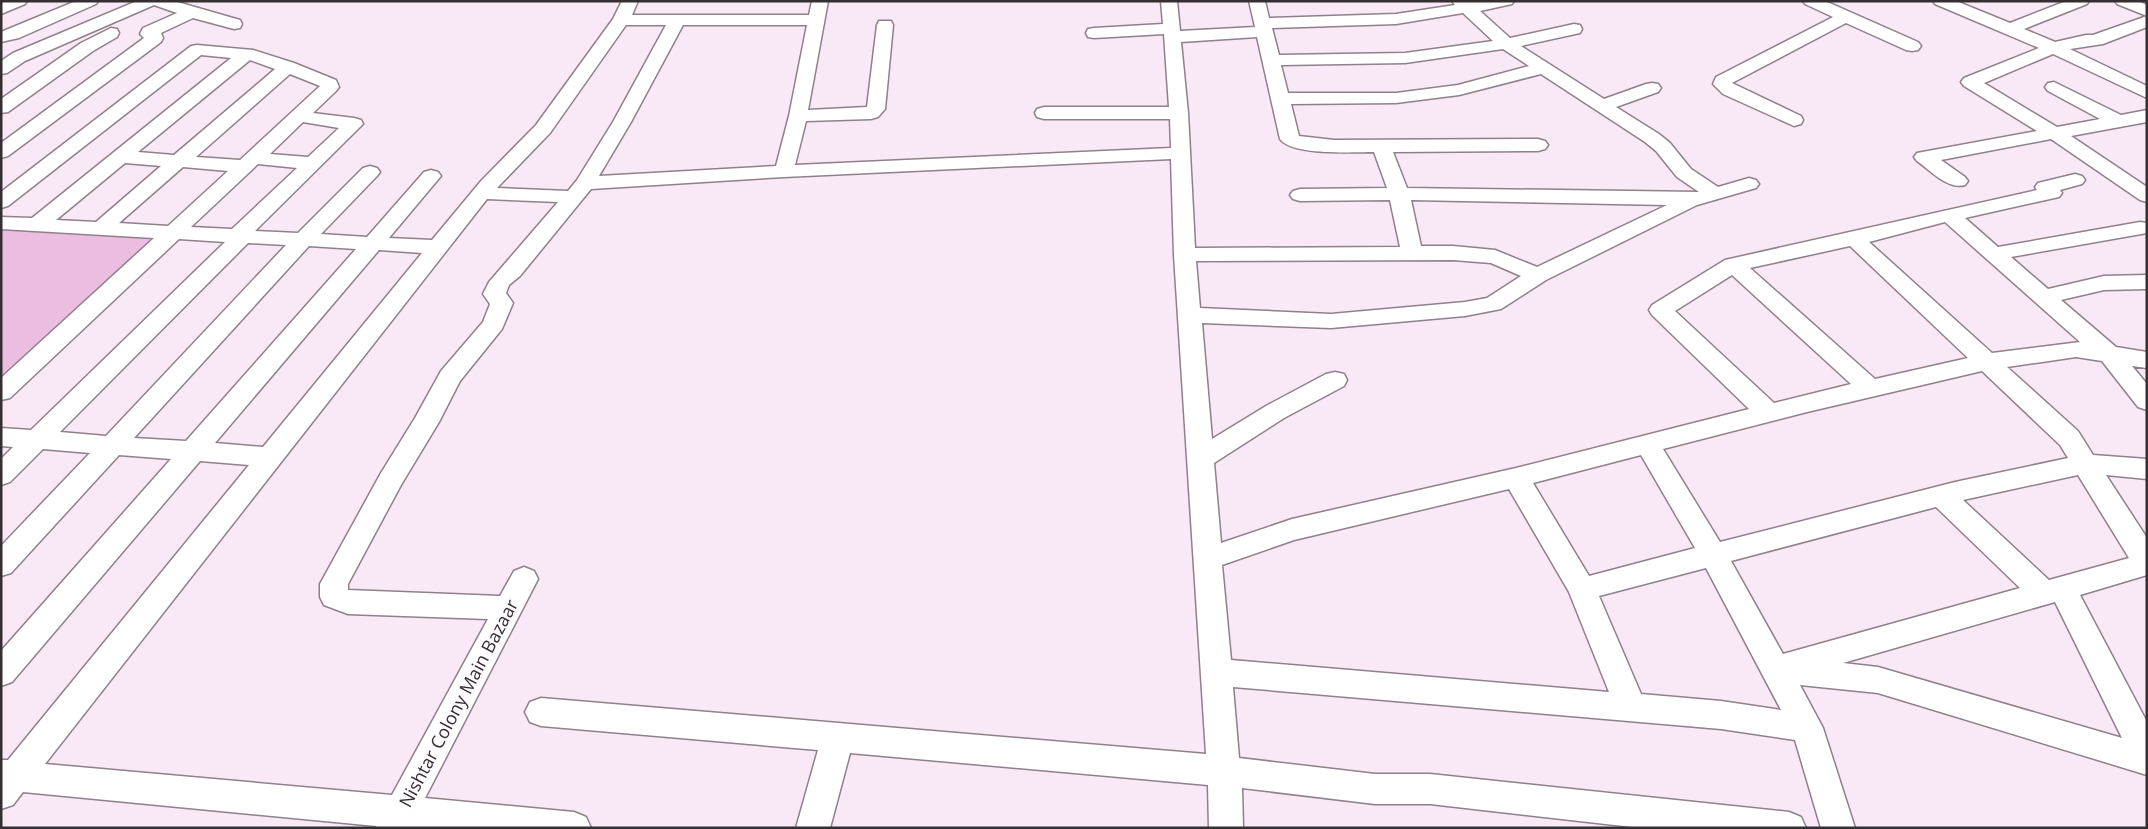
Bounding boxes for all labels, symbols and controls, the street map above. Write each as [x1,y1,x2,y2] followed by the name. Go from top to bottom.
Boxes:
[393,594,523,811] street label: Nishtar Colony Main Bazaar

